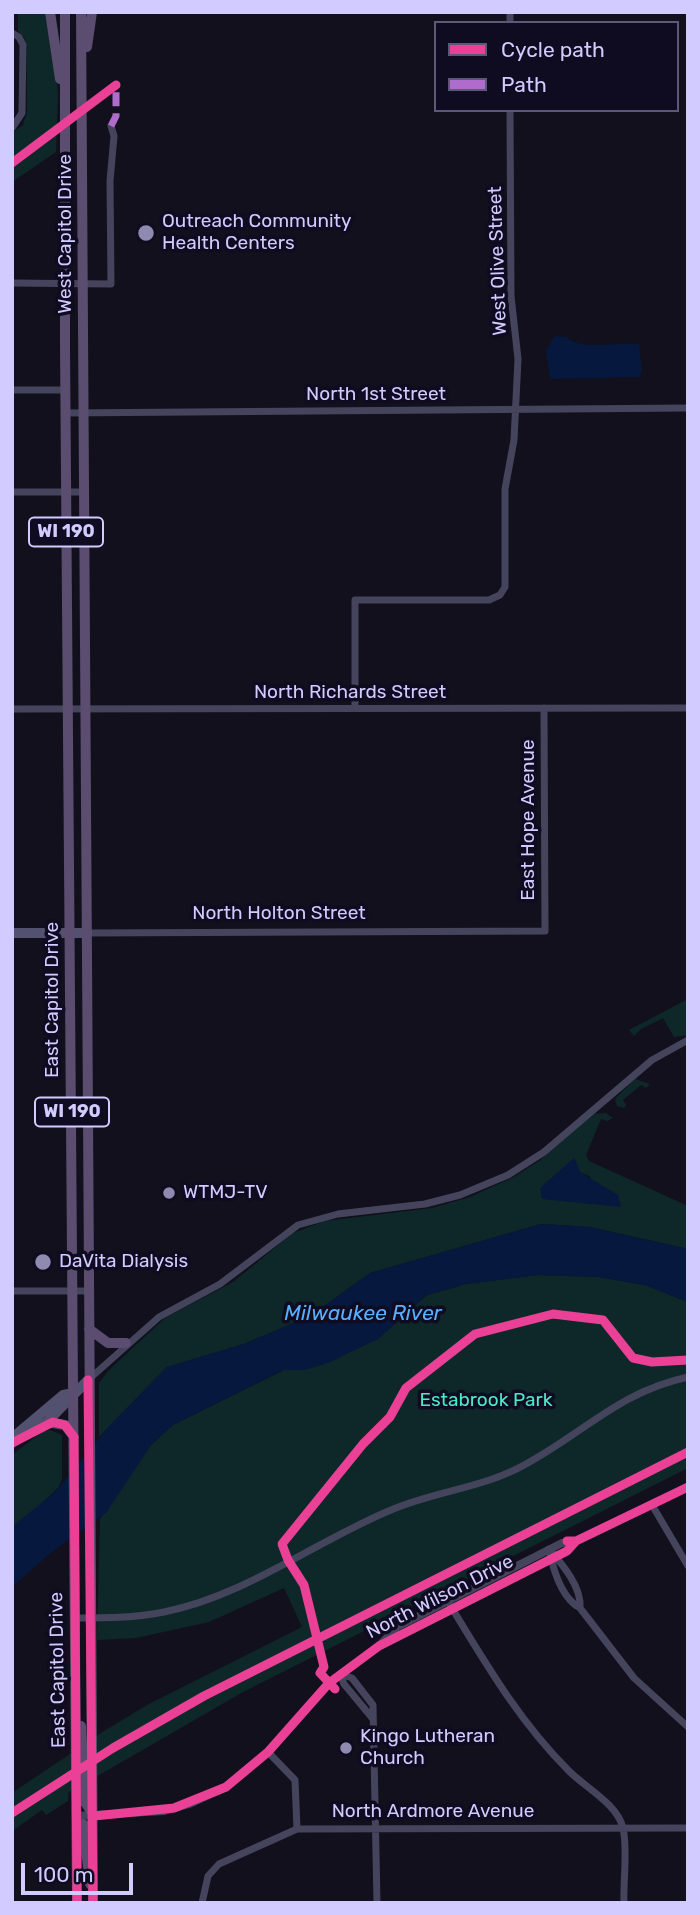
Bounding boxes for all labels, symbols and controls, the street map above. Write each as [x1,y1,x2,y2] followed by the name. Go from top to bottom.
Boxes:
[434,21,679,112] legend
[501,37,605,62] text: Cycle path
[501,72,547,97] text: Path
[55,154,77,314] street label: West Capitol Drive
[484,186,512,336] street label: West Olive Street
[162,211,351,255] place label: Outreach Community Health Centers
[136,223,156,243] marker: Outreach Community Health Centers
[306,384,446,406] street label: North 1st Street
[29,518,103,546] road number: WI 190
[254,682,446,704] street label: North Richards Street
[518,739,540,901] street label: East Hope Avenue
[192,903,366,925] street label: North Holton Street
[42,922,64,1078] street label: East Capitol Drive
[35,1098,109,1126] road number: WI 190
[183,1182,268,1204] place label: WTMJ-TV
[161,1185,177,1201] marker: WTMJ-TV
[59,1251,188,1273] place label: DaVita Dialysis
[33,1252,53,1272] marker: DaVita Dialysis
[284,1301,442,1327] water label: Milwaukee River
[419,1390,553,1412] park label: Estabrook Park
[363,1550,517,1644] street label: North Wilson Drive
[45,1592,71,1748] street label: East Capitol Drive
[360,1726,495,1770] place label: Kingo Lutheran Church
[338,1740,354,1756] marker: Kingo Lutheran Church
[332,1801,534,1823] street label: North Ardmore Avenue
[24,1848,136,1892] scale bar
[34,1862,93,1887] text: 100 m

